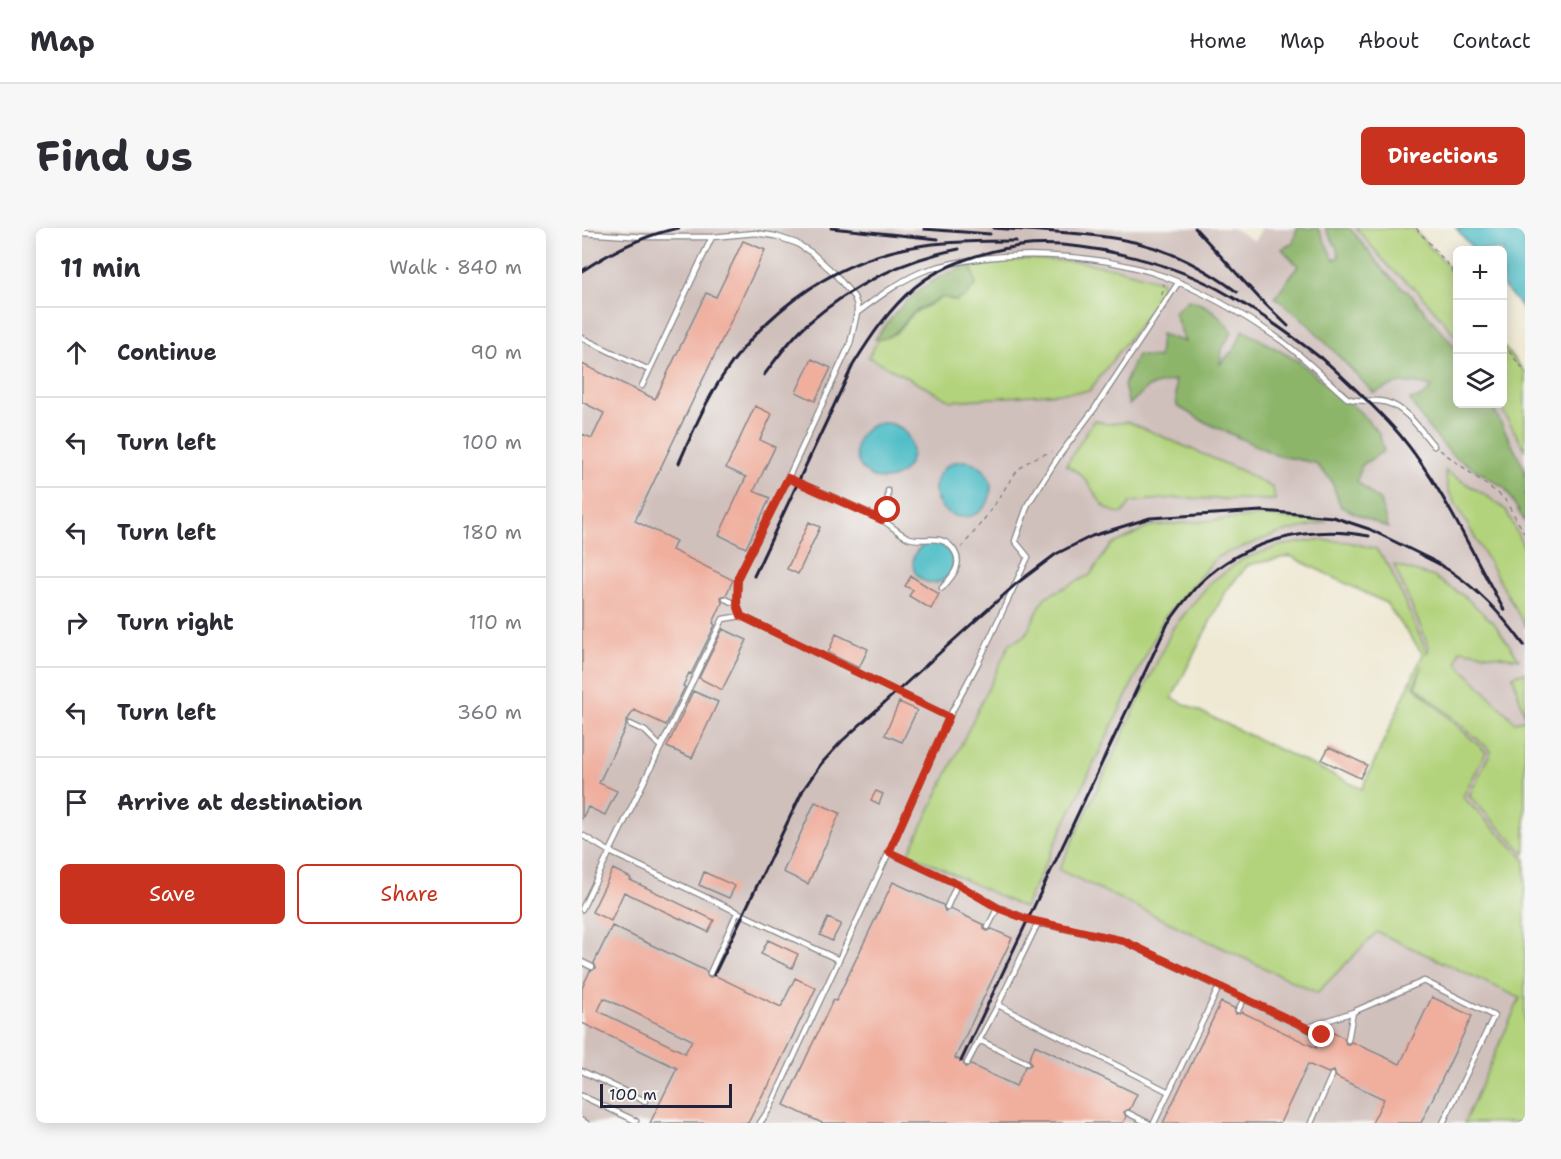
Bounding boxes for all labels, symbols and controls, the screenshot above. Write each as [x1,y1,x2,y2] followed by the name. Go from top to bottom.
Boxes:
[30,22,95,60] text: Map
[1189,27,1247,55] text: Home
[1280,27,1325,55] text: Map
[1358,27,1419,55] text: About
[1452,27,1531,55] text: Contact
[1361,127,1525,185] button: Directions
[36,128,193,184] text: Find us
[1453,246,1507,408] map controls
[1453,246,1507,300] button: +
[60,250,141,285] text: 11 min
[389,254,522,280] text: Walk · 840 m
[1453,300,1507,354] button: −
[60,336,93,369] icon: ahead
[117,338,217,367] text: Continue
[470,339,522,365] text: 90 m
[1453,354,1507,408] button: layers
[60,426,93,459] icon: left
[117,428,216,457] text: Turn left
[462,429,522,455] text: 100 m
[874,496,900,522] route start
[60,516,93,549] icon: left
[117,518,216,547] text: Turn left
[462,519,522,545] text: 180 m
[60,606,93,639] icon: right
[117,608,234,637] text: Turn right
[468,609,522,635] text: 110 m
[60,696,93,729] icon: left
[117,698,216,727] text: Turn left
[457,699,522,725] text: 360 m
[60,786,93,819] icon: arrive
[117,788,363,817] text: Arrive at destination
[60,864,285,924] button: Save
[297,864,522,924] button: Share
[1308,1021,1334,1047] route end
[600,1081,732,1108] scale bar
[609,1084,657,1105] text: 100 m

